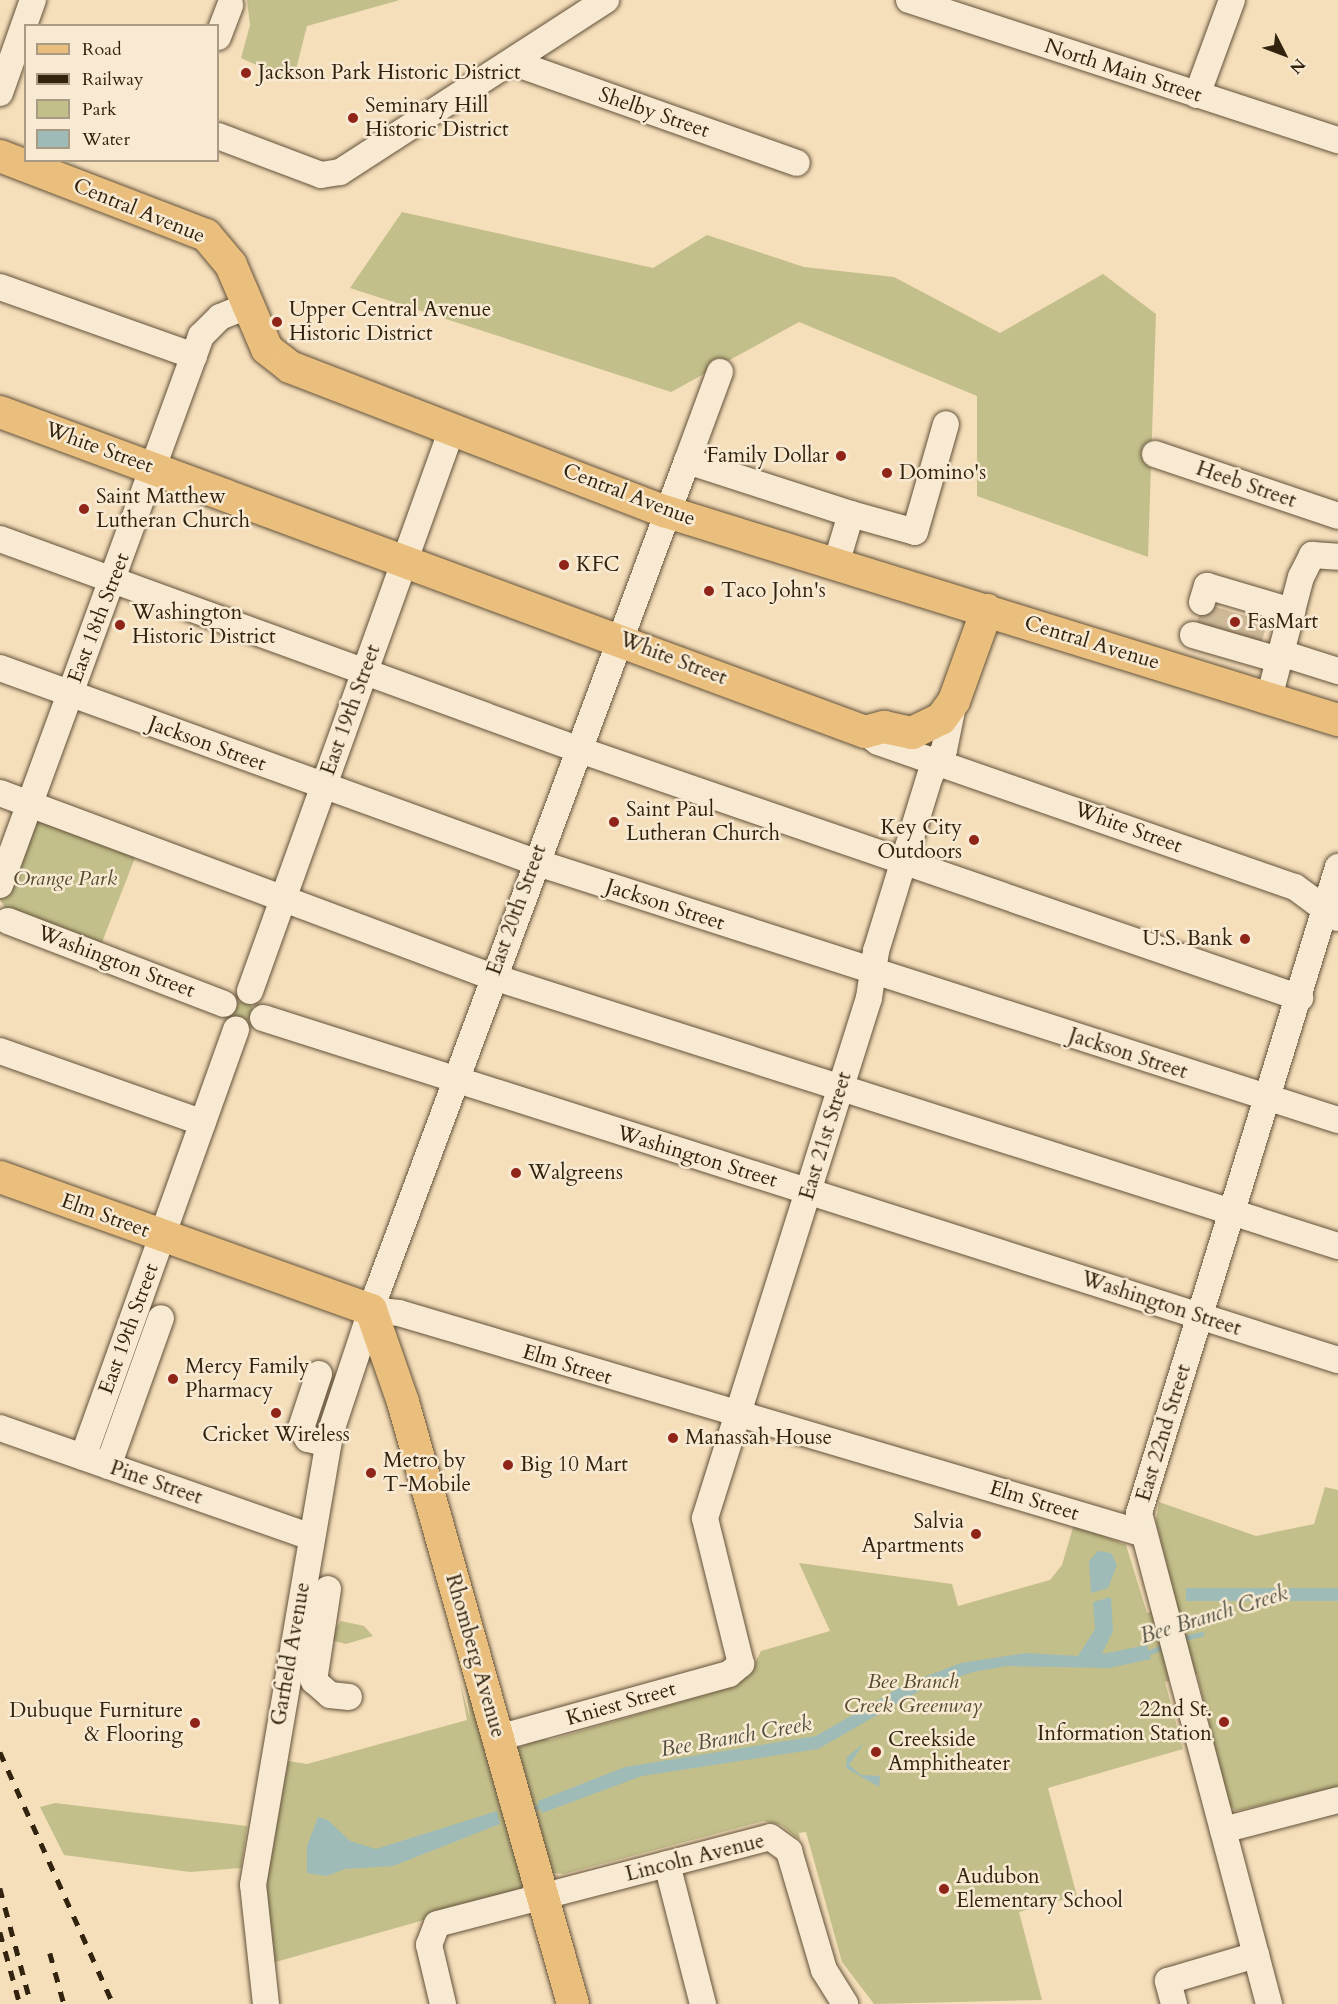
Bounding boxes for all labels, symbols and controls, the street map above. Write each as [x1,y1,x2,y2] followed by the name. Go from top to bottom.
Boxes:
[24,24,219,162] legend
[1254,24,1314,84] north arrow
[1041,34,1205,108] street label: North Main Street
[82,37,122,62] text: Road
[1285,54,1310,79] text: N
[258,60,521,86] place label: Jackson Park Historic District
[239,66,253,80] marker: Jackson Park Historic District
[82,67,144,92] text: Railway
[595,82,713,144] street label: Shelby Street
[365,93,509,143] place label: Seminary Hill Historic District
[82,97,117,122] text: Park
[346,111,360,125] marker: Seminary Hill Historic District
[82,127,130,152] text: Water
[69,173,209,249] street label: Central Avenue
[289,297,491,347] place label: Upper Central Avenue Historic District
[270,315,284,329] marker: Upper Central Avenue Historic District
[42,417,156,479] street label: White Street
[706,443,829,469] place label: Family Dollar
[834,449,848,463] marker: Family Dollar
[1193,456,1299,514] street label: Heeb Street
[559,458,699,532] street label: Central Avenue
[899,460,986,486] place label: Domino's
[880,466,894,480] marker: Domino's
[96,484,250,534] place label: Saint Matthew Lutheran Church
[77,502,91,516] marker: Saint Matthew Lutheran Church
[63,549,135,687] street label: East 18th Street
[576,552,620,578] place label: KFC
[557,558,571,572] marker: KFC
[721,578,826,604] place label: Taco John's
[702,584,716,598] marker: Taco John's
[132,600,276,650] place label: Washington Historic District
[1247,609,1318,635] place label: FasMart
[1021,610,1163,676] street label: Central Avenue
[1228,615,1242,629] marker: FasMart
[113,618,127,632] marker: Washington Historic District
[616,627,730,691] street label: White Street
[316,641,386,779] street label: East 19th Street
[145,711,269,777] street label: Jackson Street
[626,797,780,847] place label: Saint Paul Lutheran Church
[1071,797,1185,859] street label: White Street
[607,815,621,829] marker: Saint Paul Lutheran Church
[877,815,962,865] place label: Key City Outdoors
[967,833,981,847] marker: Key City Outdoors
[482,841,552,979] street label: East 20th Street
[13,866,117,892] park label: Orange Park
[602,874,728,936] street label: Jackson Street
[34,920,198,1004] street label: Washington Street
[1143,926,1233,952] place label: U.S. Bank
[1238,932,1252,946] marker: U.S. Bank
[1065,1023,1191,1085] street label: Jackson Street
[795,1069,857,1203] street label: East 21st Street
[614,1121,780,1193] street label: Washington Street
[528,1160,623,1186] place label: Walgreens
[509,1166,523,1180] marker: Walgreens
[57,1188,153,1244] street label: Elm Street
[94,1260,164,1398] street label: East 19th Street
[1078,1266,1244,1342] street label: Washington Street
[519,1339,615,1391] street label: Elm Street
[185,1354,309,1404] place label: Mercy Family Pharmacy
[1131,1361,1197,1505] street label: East 22nd Street
[166,1372,180,1386] marker: Mercy Family Pharmacy
[269,1406,283,1420] marker: Cricket Wireless
[202,1422,350,1448] place label: Cricket Wireless
[685,1425,832,1451] place label: Manassah House
[666,1431,680,1445] marker: Manassah House
[383,1448,471,1498] place label: Metro by T-Mobile
[520,1452,628,1478] place label: Big 10 Mart
[107,1455,205,1511] street label: Pine Street
[501,1458,515,1472] marker: Big 10 Mart
[364,1466,378,1480] marker: Metro by T-Mobile
[986,1475,1082,1527] street label: Elm Street
[862,1509,964,1559] place label: Salvia Apartments
[969,1527,983,1541] marker: Salvia Apartments
[440,1571,510,1741] street label: Rhomberg Avenue
[266,1580,316,1728] street label: Garfield Avenue
[1137,1580,1291,1650] water label: Bee Branch Creek
[844,1669,982,1719] park label: Bee Branch Creek Greenway
[563,1676,679,1732] street label: Kniest Street
[1037,1697,1212,1747] place label: 22nd St. Information Station
[9,1698,183,1748] place label: Dubuque Furniture & Flooring
[658,1711,814,1763] water label: Bee Branch Creek
[1217,1715,1231,1729] marker: 22nd St. Information Station
[188,1716,202,1730] marker: Dubuque Furniture & Flooring
[888,1727,1010,1777] place label: Creekside Amphitheater
[869,1745,883,1759] marker: Creekside Amphitheater
[623,1829,767,1887] street label: Lincoln Avenue
[956,1864,1123,1914] place label: Audubon Elementary School
[937,1882,951,1896] marker: Audubon Elementary School

